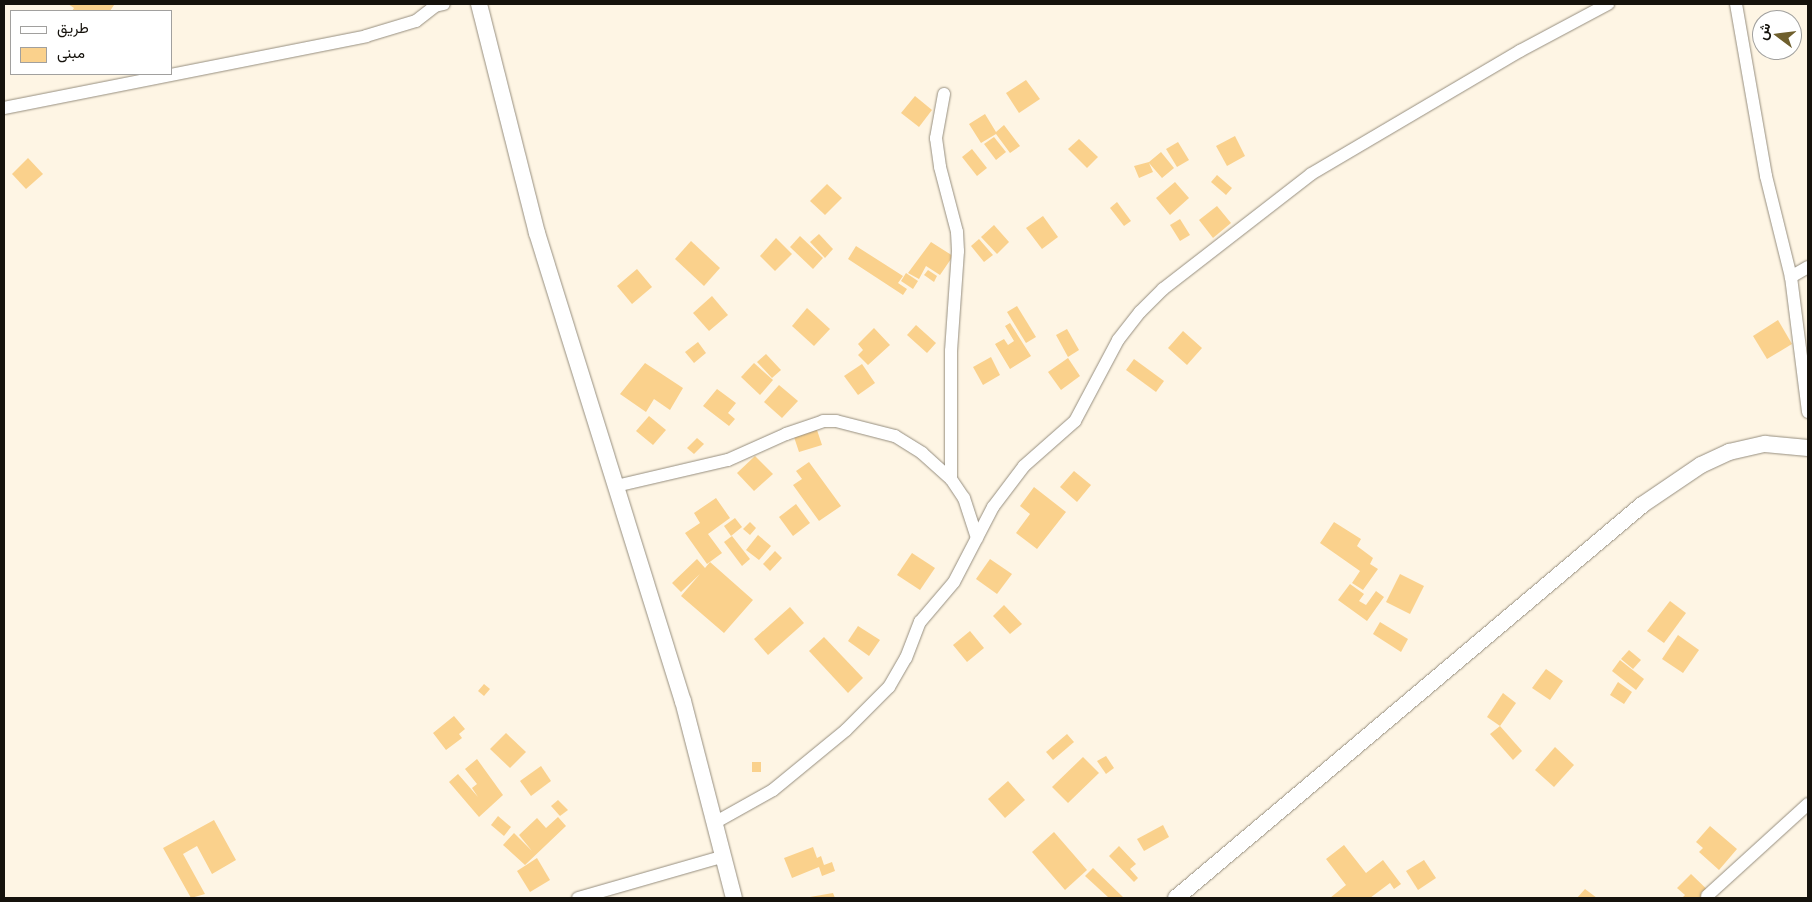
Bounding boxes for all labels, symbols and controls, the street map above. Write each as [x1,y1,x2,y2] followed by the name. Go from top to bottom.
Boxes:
[10,10,172,75] legend
[1752,10,1802,60] north arrow
[57,18,89,36] text: طريق
[1753,21,1773,42] text: ش
[57,43,85,61] text: مبنى

